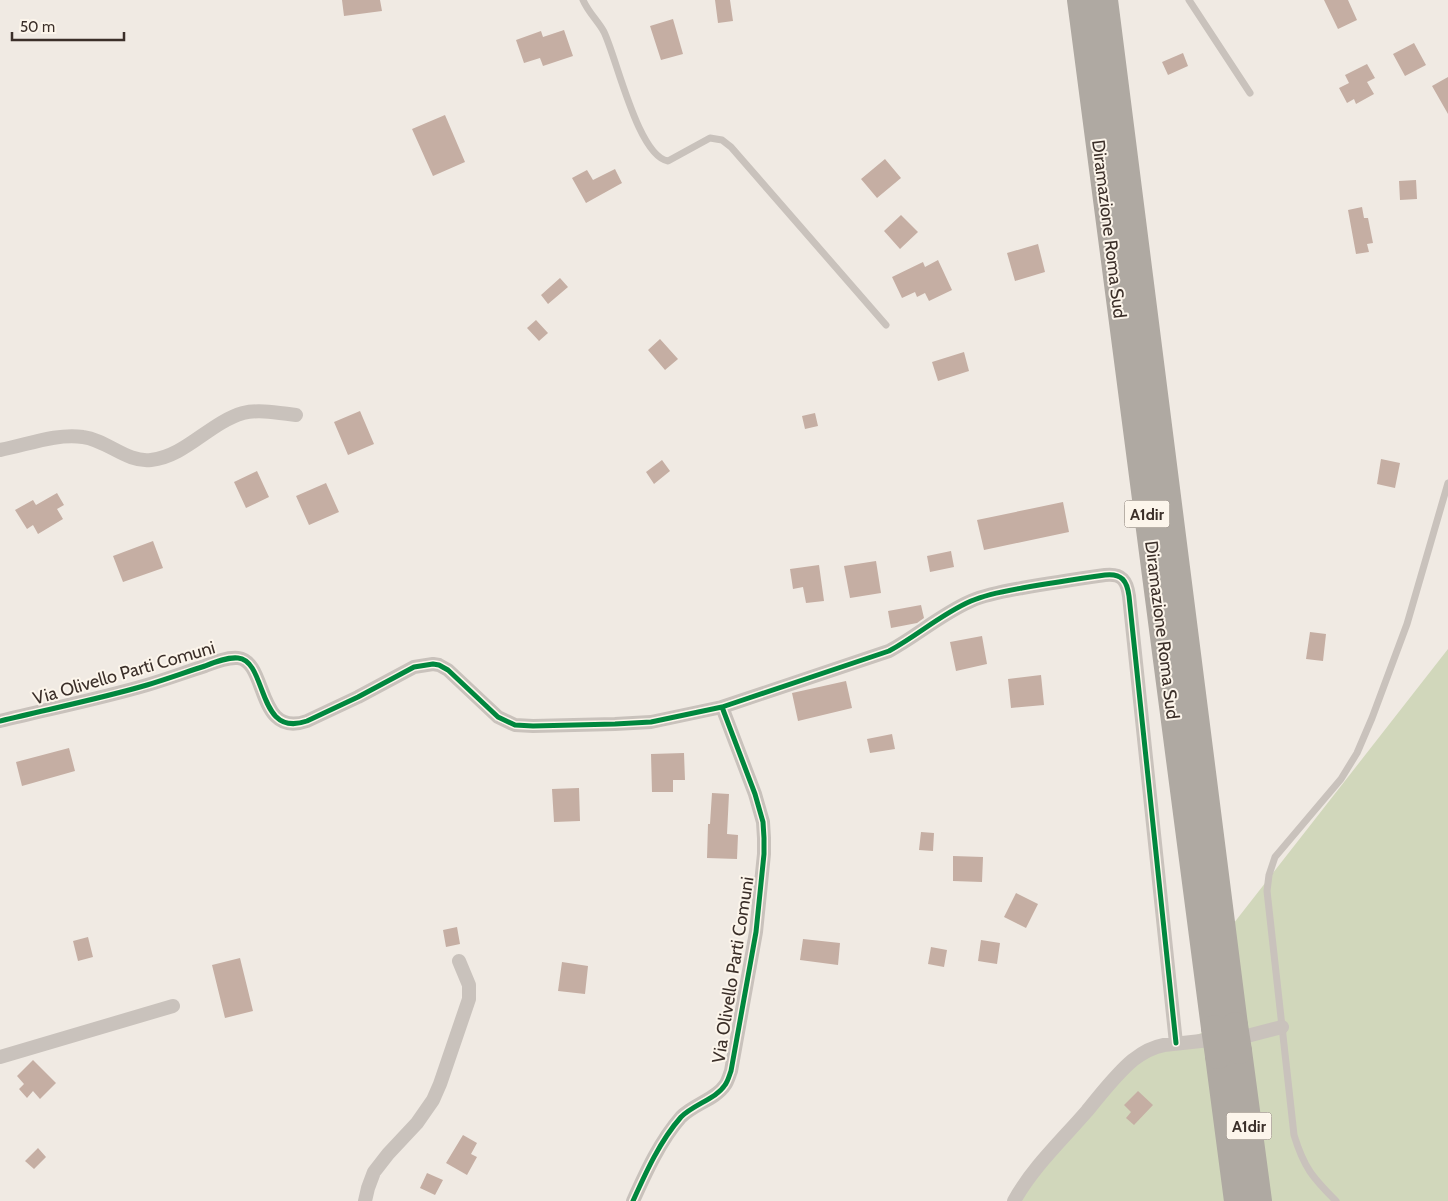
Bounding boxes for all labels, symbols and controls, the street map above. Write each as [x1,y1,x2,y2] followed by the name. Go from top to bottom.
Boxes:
[12,10,125,42] scale bar
[20,18,55,36] text: 50 m
[1087,139,1131,319] street label: Diramazione Roma Sud
[1124,500,1170,528] road number: A1dir
[1140,540,1184,720] street label: Diramazione Roma Sud
[30,636,218,710] street label: Via Olivello Parti Comuni
[707,875,759,1065] street label: Via Olivello Parti Comuni
[1226,1112,1272,1140] road number: A1dir

